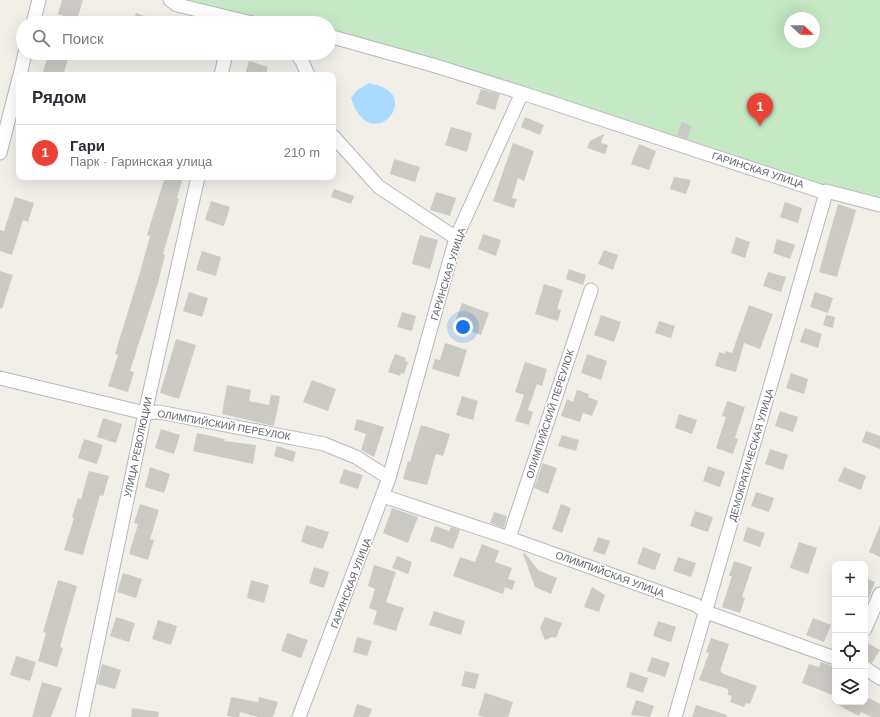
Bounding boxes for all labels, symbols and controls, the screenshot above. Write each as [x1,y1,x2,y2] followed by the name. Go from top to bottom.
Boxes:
[784,12,820,48] north arrow
[16,16,336,60] search box
[30,27,52,49] icon: search
[62,30,104,47] text: Поиск
[32,88,87,107] text: Рядом
[747,93,773,126] pin: 1
[70,137,105,154] text: Гари
[41,145,49,160] text: 1
[284,145,320,160] text: 210 m
[711,150,806,190] street label: ГАРИНСКАЯ УЛИЦА
[70,154,212,169] text: Парк · Гаринская улица
[429,226,467,322] street label: ГАРИНСКАЯ УЛИЦА
[453,317,473,337] your location
[523,348,576,480] street label: ОЛИМПИЙСКИЙ ПЕРЕУЛОК
[727,387,775,523] street label: ДЕМОКРАТИЧЕСКАЯ УЛИЦА
[122,396,154,498] street label: УЛИЦА РЕВОЛЮЦИИ
[157,407,292,442] street label: ОЛИМПИЙСКИЙ ПЕРЕУЛОК
[329,536,373,630] street label: ГАРИНСКАЯ УЛИЦА
[554,548,666,599] street label: ОЛИМПИЙСКАЯ УЛИЦА
[832,561,868,705] map controls
[832,561,868,597] button: +
[832,597,868,633] button: −
[832,633,868,669] button: locate
[832,669,868,705] button: layers

